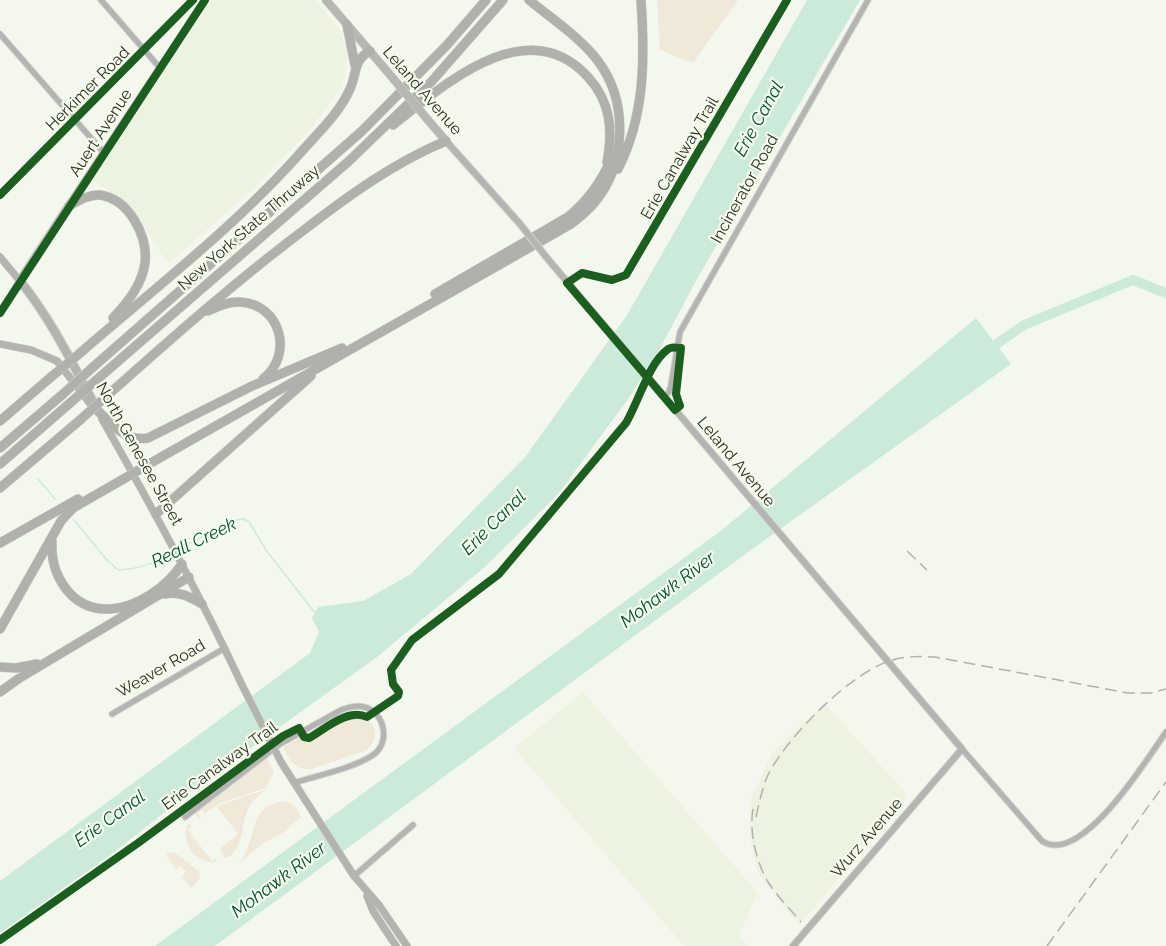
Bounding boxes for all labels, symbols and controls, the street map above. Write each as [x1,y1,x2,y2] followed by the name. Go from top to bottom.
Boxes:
[42,43,134,135] street label: Herkimer Road
[378,43,466,139] street label: Leland Avenue
[730,78,788,160] water label: Erie Canal
[66,86,136,180] street label: Auert Avenue
[637,93,723,223] street label: Erie Canalway Trail
[707,131,783,247] street label: Incinerator Road
[174,161,324,295] street label: New York State Thruway
[92,379,186,529] street label: North Genesee Street
[693,413,779,511] street label: Leland Avenue
[457,486,531,560] water label: Erie Canal
[148,513,240,573] water label: Reall Creek
[616,547,720,633] water label: Mohawk River
[113,636,209,702] street label: Weaver Road
[158,718,282,814] street label: Erie Canalway Trail
[70,786,150,852] water label: Erie Canal
[827,794,907,882] street label: Wurz Avenue
[227,837,331,923] water label: Mohawk River

